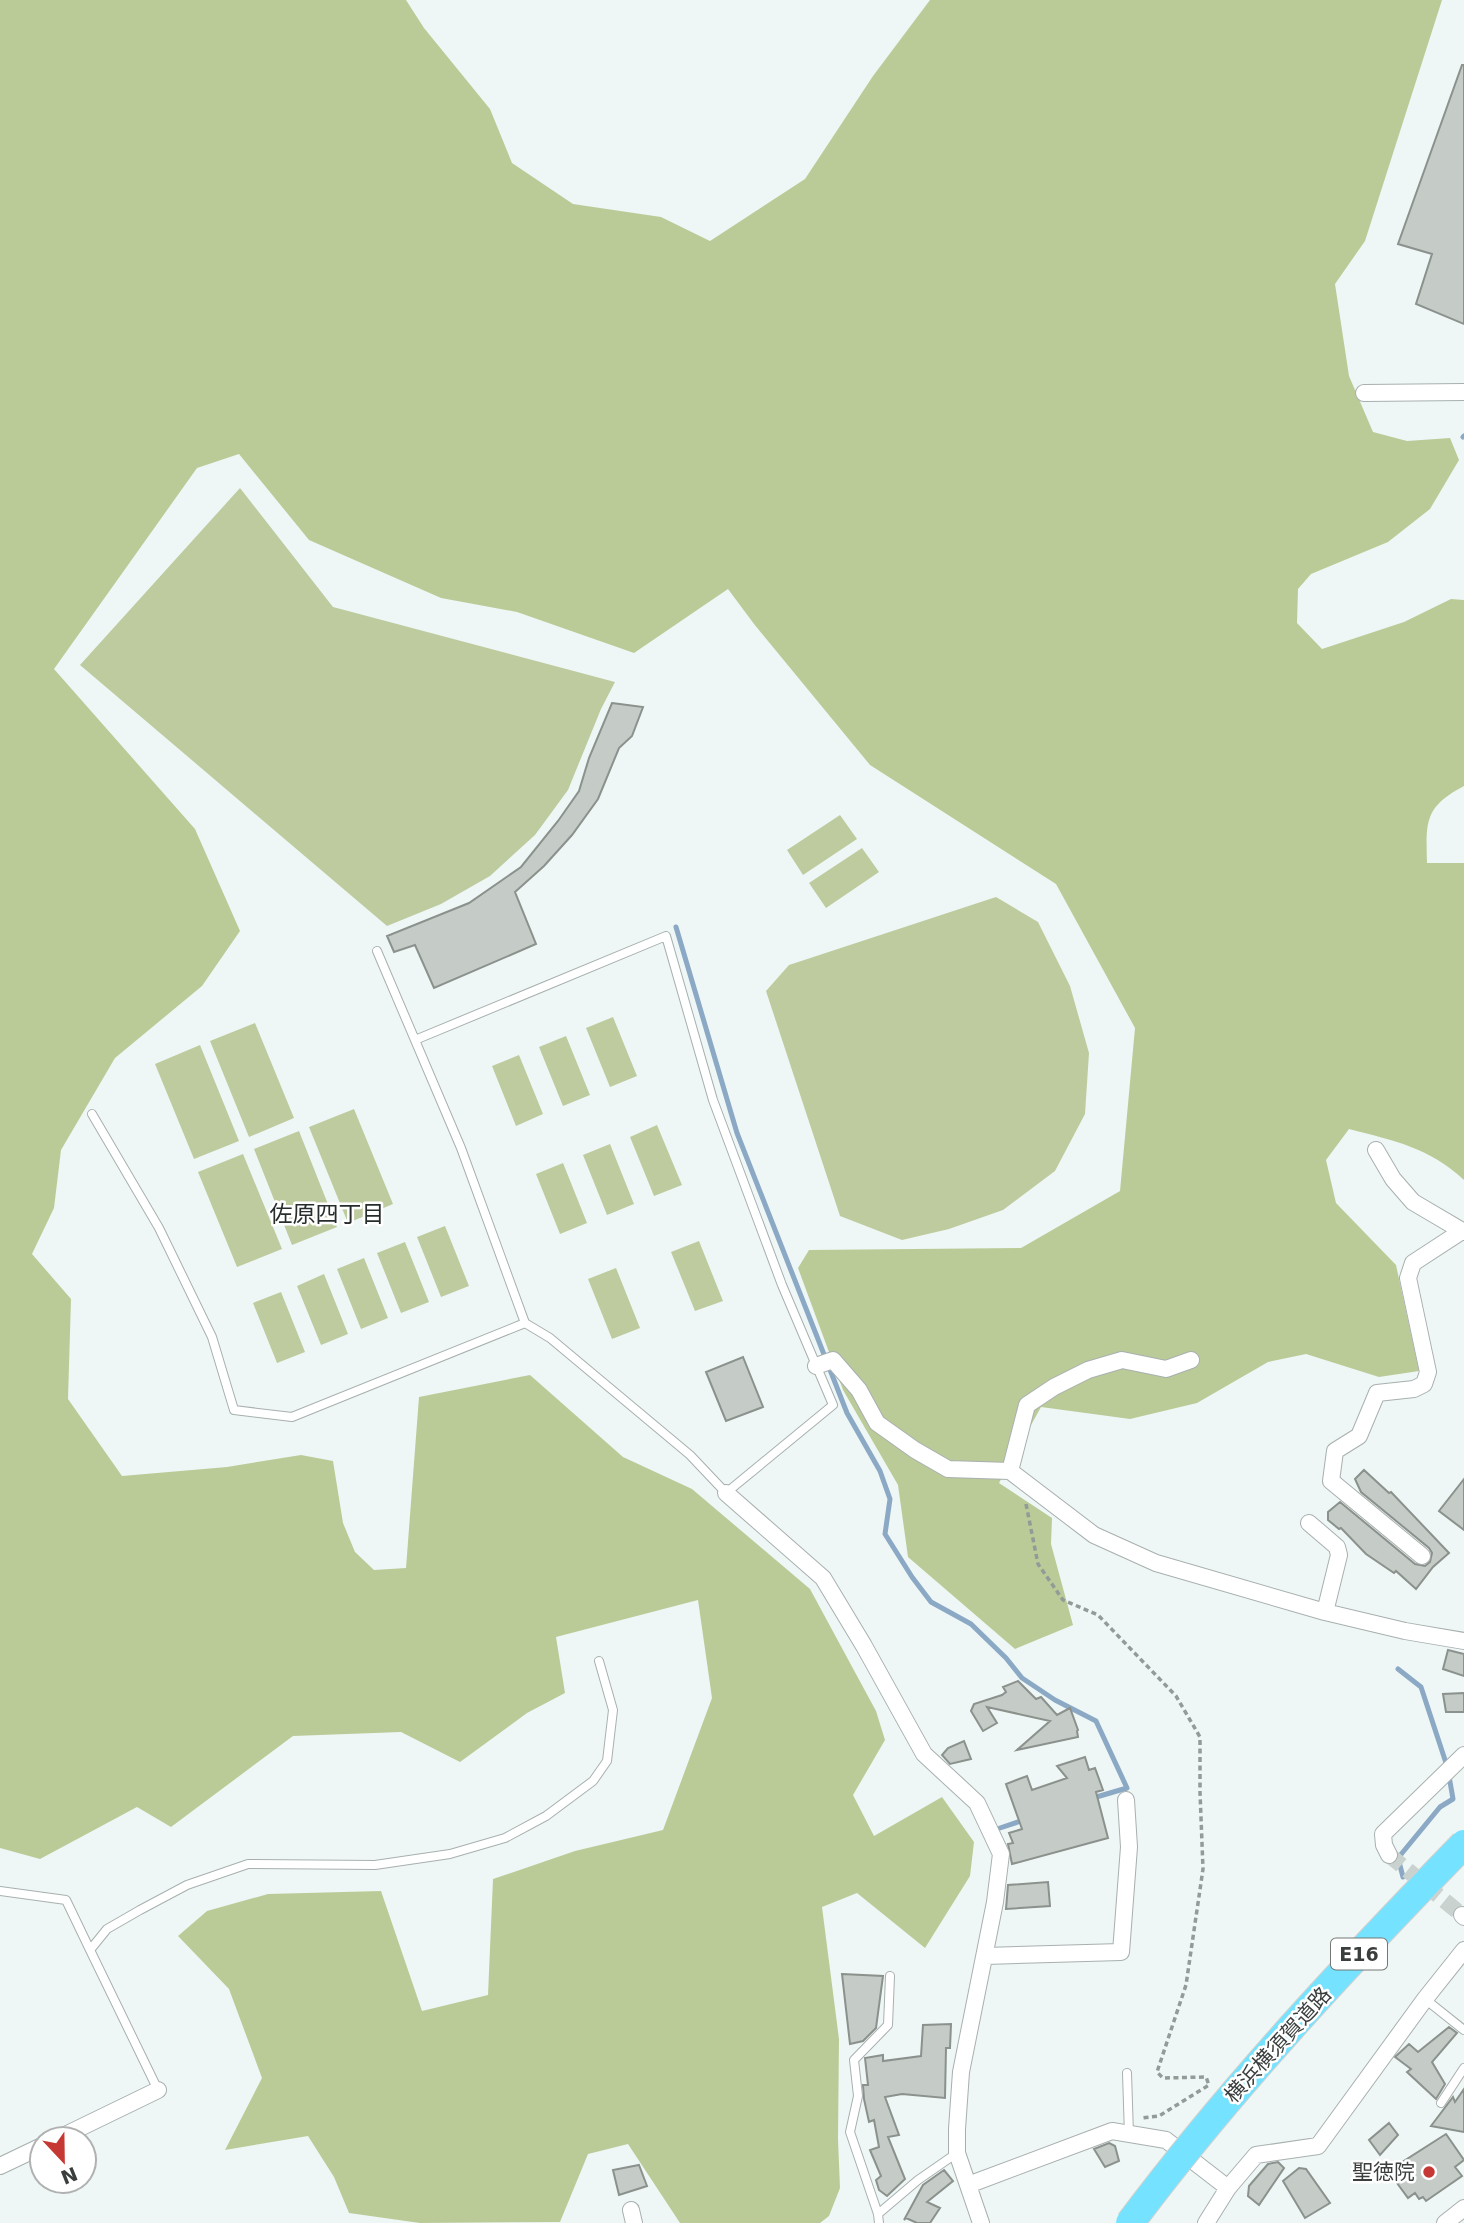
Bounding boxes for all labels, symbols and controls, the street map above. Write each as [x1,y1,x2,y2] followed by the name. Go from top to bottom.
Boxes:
[270,1201,385,1227] district label: 佐原四丁目
[1331,1938,1387,1970] road number: E16
[1220,1982,1336,2108] street label: 横浜横須賀道路
[28,2125,98,2195] north arrow
[1352,2160,1415,2184] place label: 聖徳院
[58,2163,81,2189] text: N
[1421,2164,1437,2180] marker: 聖徳院

